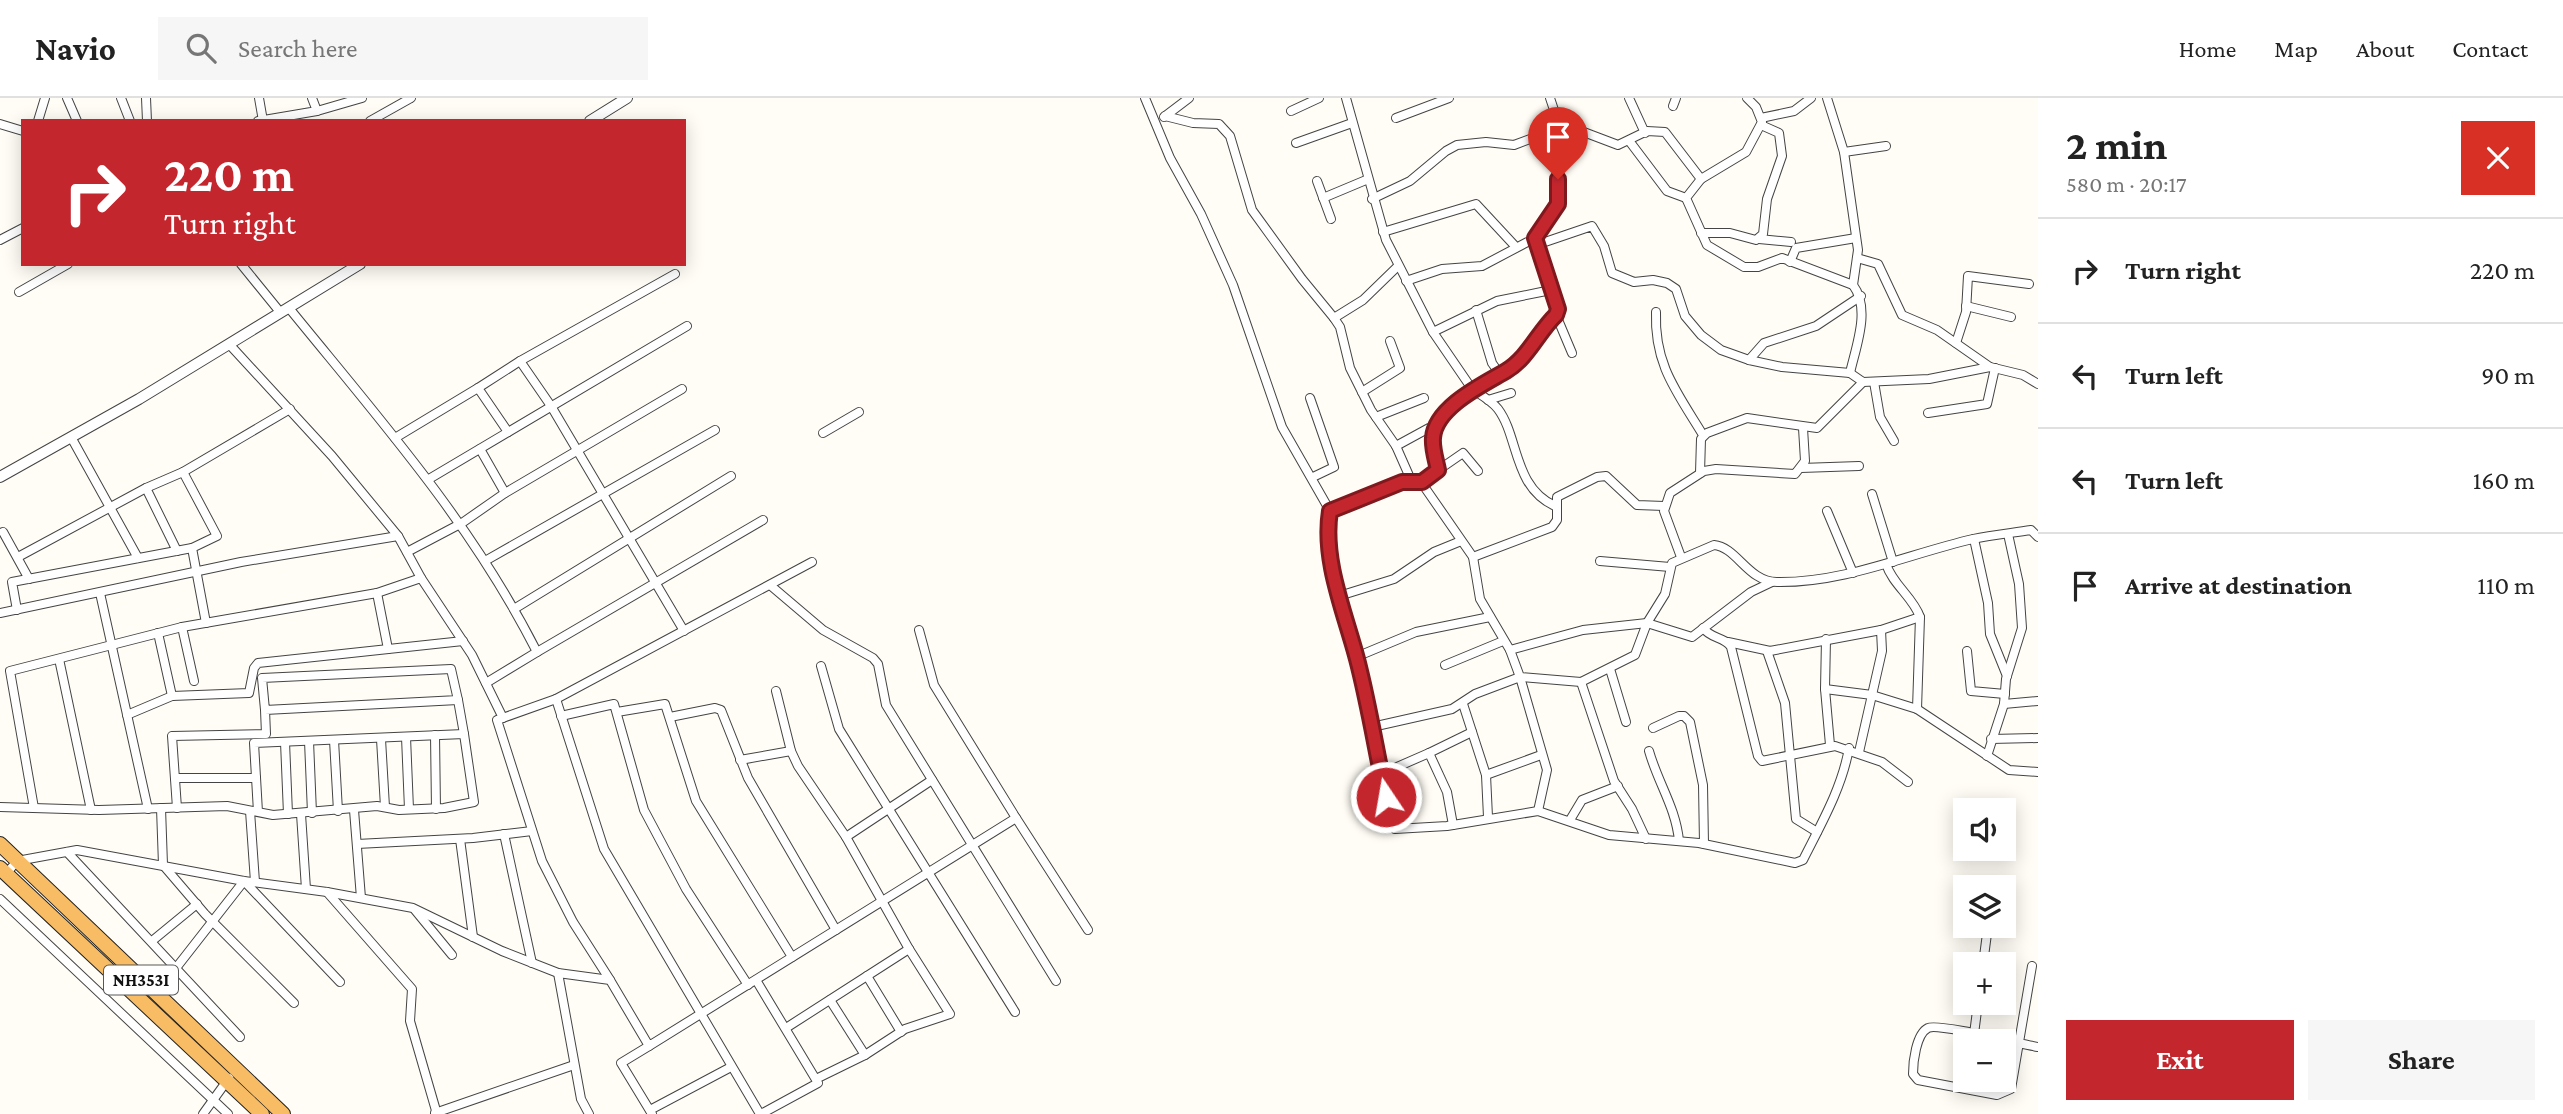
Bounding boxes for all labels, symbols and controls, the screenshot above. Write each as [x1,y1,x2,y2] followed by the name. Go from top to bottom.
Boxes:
[158,17,648,80] search box
[182,29,220,67] icon: search
[35,30,116,67] text: Navio
[238,34,357,63] text: Search here
[2179,35,2236,62] text: Home
[2274,35,2318,62] text: Map
[2356,35,2414,62] text: About
[2452,35,2528,62] text: Contact
[1528,107,1588,179] pin
[1539,118,1577,156] icon: arrive
[2066,121,2167,168] text: 2 min
[2461,121,2535,195] button: close
[49,147,140,238] icon: right
[164,147,294,202] text: 220 m
[2066,171,2187,197] text: 580 m · 20:17
[164,205,296,241] text: Turn right
[2066,252,2104,290] icon: right
[2125,256,2241,285] text: Turn right
[2470,256,2535,285] text: 220 m
[2066,357,2104,395] icon: left
[2125,361,2223,390] text: Turn left
[2481,361,2535,390] text: 90 m
[2066,462,2104,500] icon: left
[2125,466,2223,495] text: Turn left
[2473,466,2535,495] text: 160 m
[2066,567,2104,605] icon: arrive
[2125,571,2352,600] text: Arrive at destination
[2477,571,2535,600] text: 110 m
[1349,760,1423,834] position arrow
[1953,798,2016,1092] map controls
[1953,798,2016,861] button: sound
[1953,875,2016,938] button: layers
[1953,952,2016,1015] button: +
[104,966,178,995] road number: NH353I
[2066,1020,2294,1100] button: Exit
[2308,1020,2535,1100] button: Share
[1953,1029,2016,1092] button: −

